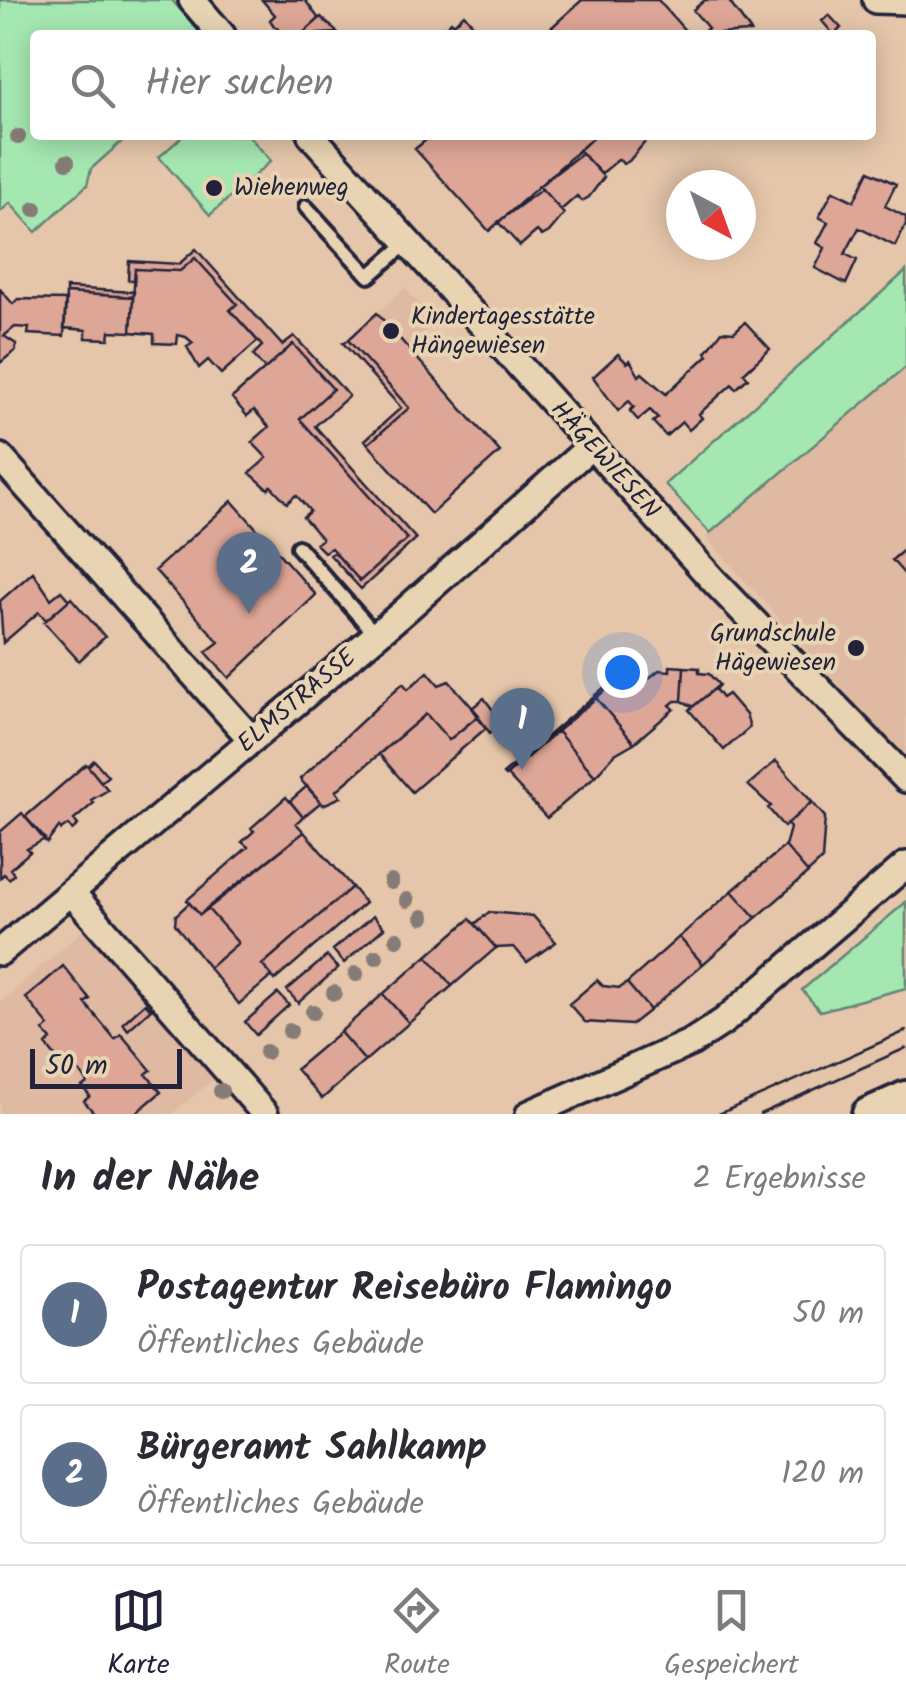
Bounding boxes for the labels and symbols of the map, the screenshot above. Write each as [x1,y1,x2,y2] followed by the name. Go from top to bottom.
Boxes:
[234,168,349,208] place label: Wiehenweg
[666,170,756,260] north arrow
[203,177,225,199] marker: Wiehenweg
[411,297,595,366] place label: Kindertagesstätte Hängewiesen
[380,320,402,342] marker: Kindertagesstätte Hängewiesen
[540,391,670,529] street label: HÄGEWIESEN
[216,532,282,614] pin: 2
[710,614,836,683] place label: Grundschule Hägewiesen
[845,637,867,659] marker: Grundschule Hägewiesen
[228,638,367,763] street label: ELMSTRASSE
[597,647,648,698] your location
[490,688,554,770] pin: 1
[30,1044,182,1088] scale bar

